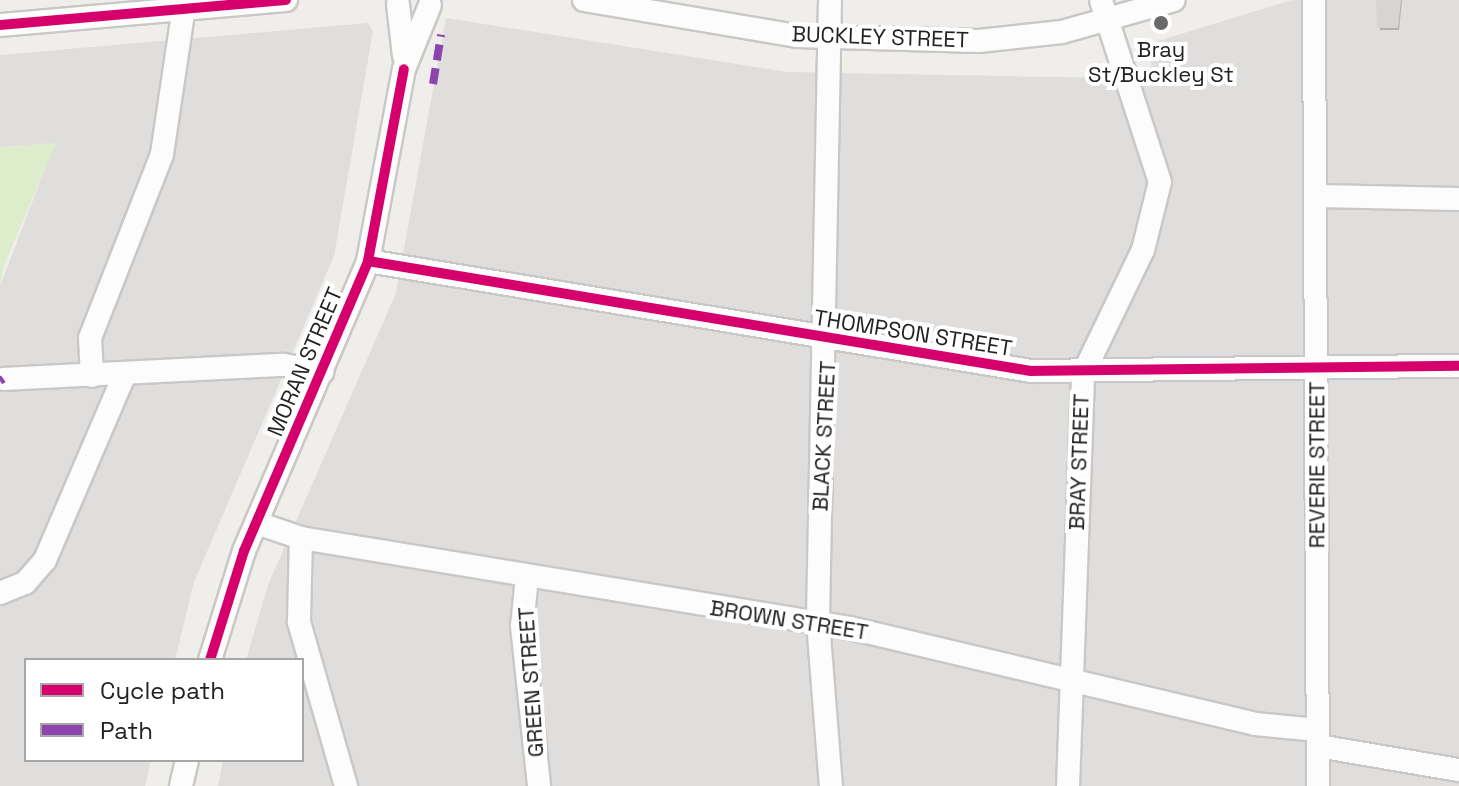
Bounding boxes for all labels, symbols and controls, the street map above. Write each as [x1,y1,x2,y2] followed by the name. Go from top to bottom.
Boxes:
[1152,14,1170,32] marker: Bray St/Buckley St
[791,21,969,53] street label: BUCKLEY STREET
[1088,36,1234,88] place label: Bray St/Buckley St
[262,284,348,440] street label: MORAN STREET
[812,304,1014,362] street label: THOMPSON STREET
[807,360,841,512] street label: BLACK STREET
[1304,382,1330,548] street label: REVERIE STREET
[1063,393,1095,531] street label: BRAY STREET
[708,594,870,646] street label: BROWN STREET
[513,606,549,758] street label: GREEN STREET
[24,658,304,762] legend
[100,675,225,706] text: Cycle path
[100,715,153,746] text: Path

